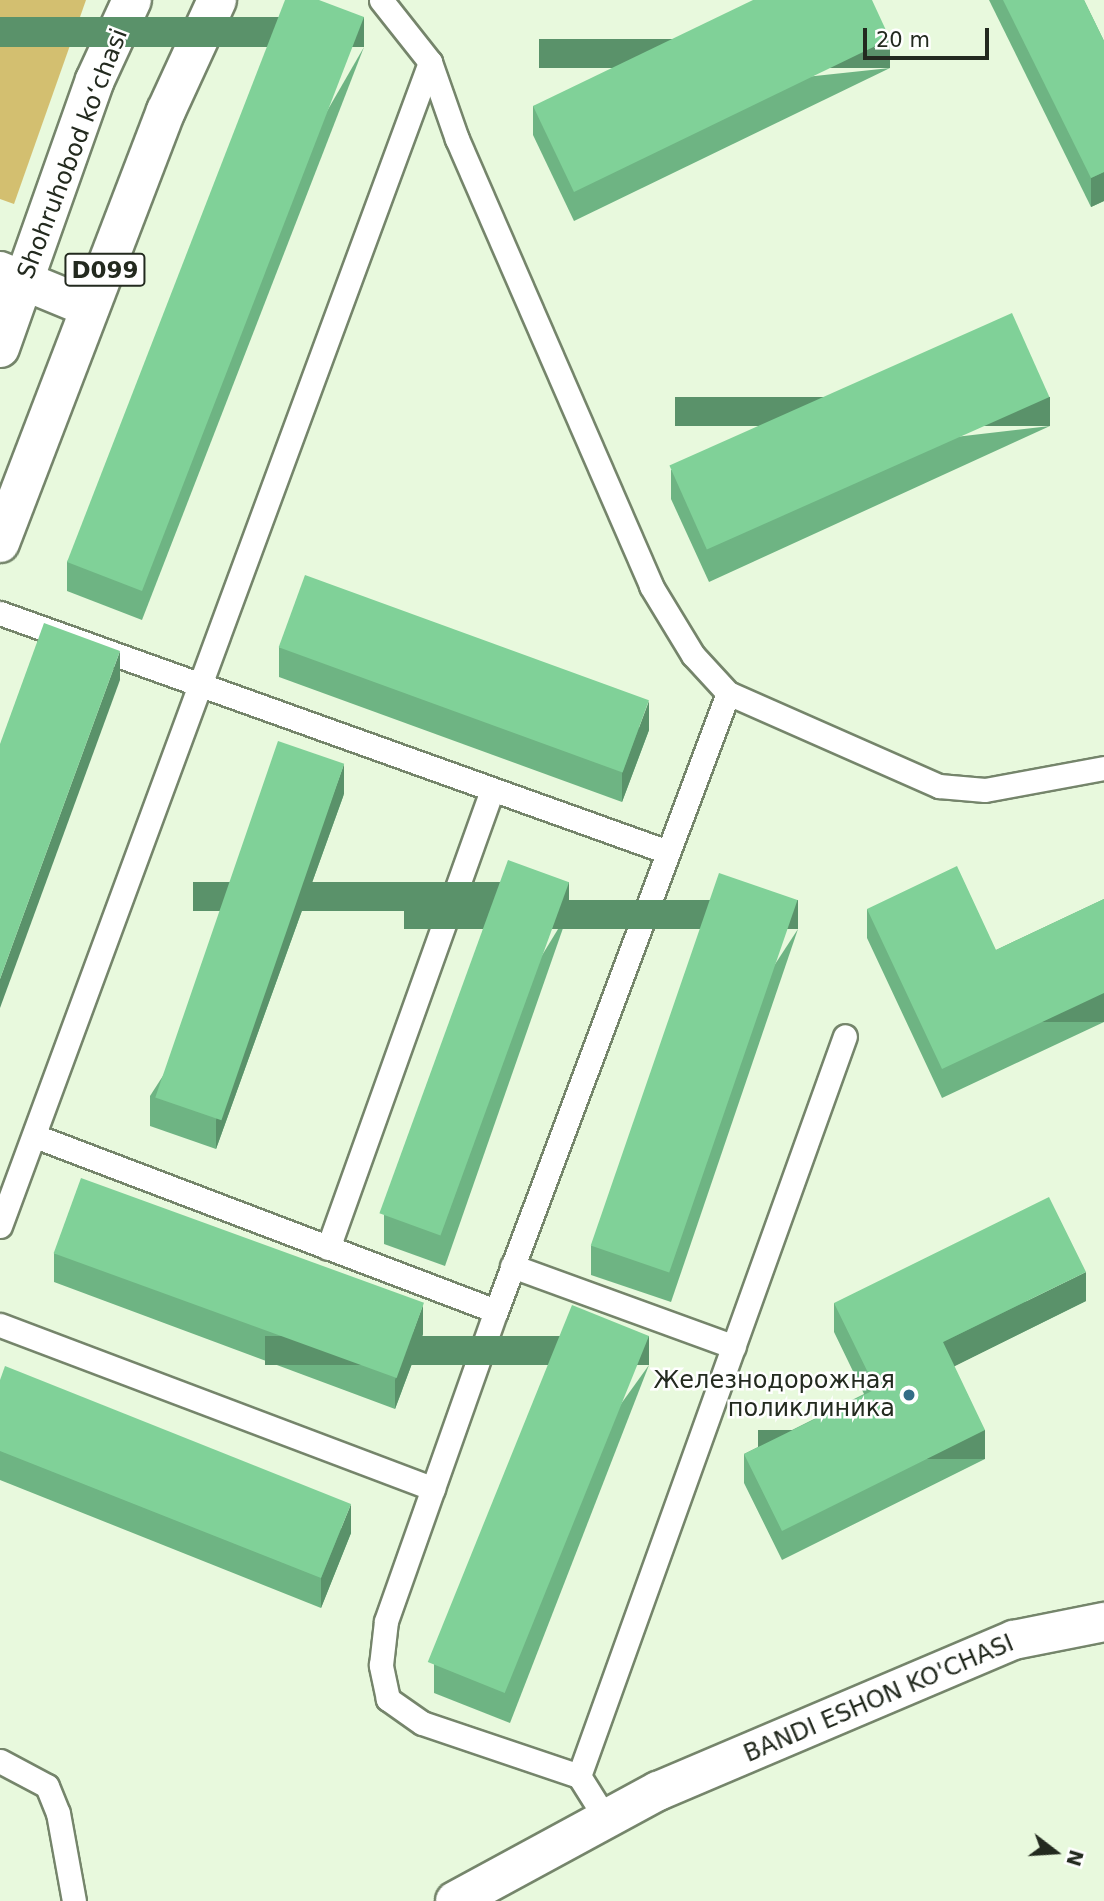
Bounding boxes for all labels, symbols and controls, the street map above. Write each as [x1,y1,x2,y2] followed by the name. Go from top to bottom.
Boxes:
[866,14,992,58] scale bar
[12,25,134,283] street label: Shohruhobod koʻchasi
[876,28,930,52] text: 20 m
[63,250,147,290] road number: D099
[653,1367,895,1423] place label: Железнодорожная поликлиника
[901,1387,917,1403] marker: Железнодорожная поликлиника
[740,1629,1018,1769] street label: BANDI ESHON KO'CHASI
[1020,1817,1090,1887] north arrow
[1062,1847,1088,1869] text: N

